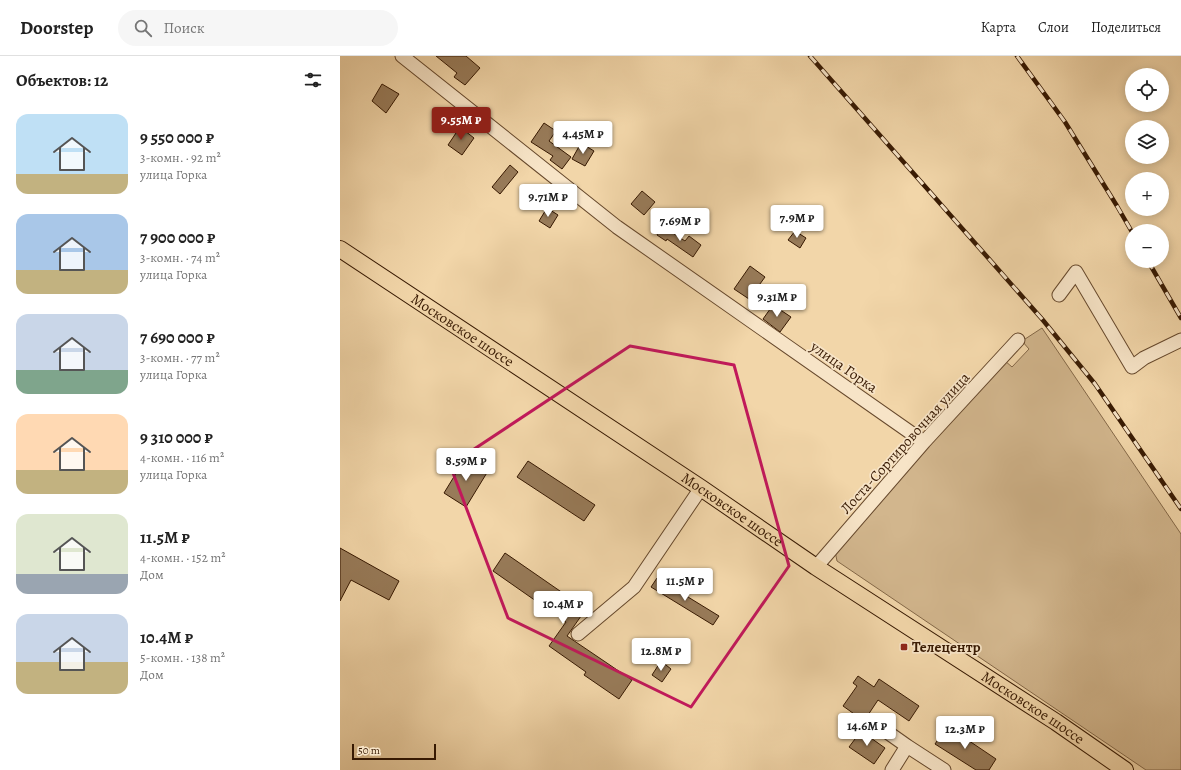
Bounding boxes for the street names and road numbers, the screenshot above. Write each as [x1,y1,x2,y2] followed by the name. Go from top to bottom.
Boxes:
[407,289,518,372] street label: Московское шоссе
[806,336,882,397] street label: улица Горка
[836,368,974,518] street label: Лоста-Сортировочная улица
[677,468,787,552] street label: Московское шоссе
[978,666,1089,749] street label: Московское шоссе

